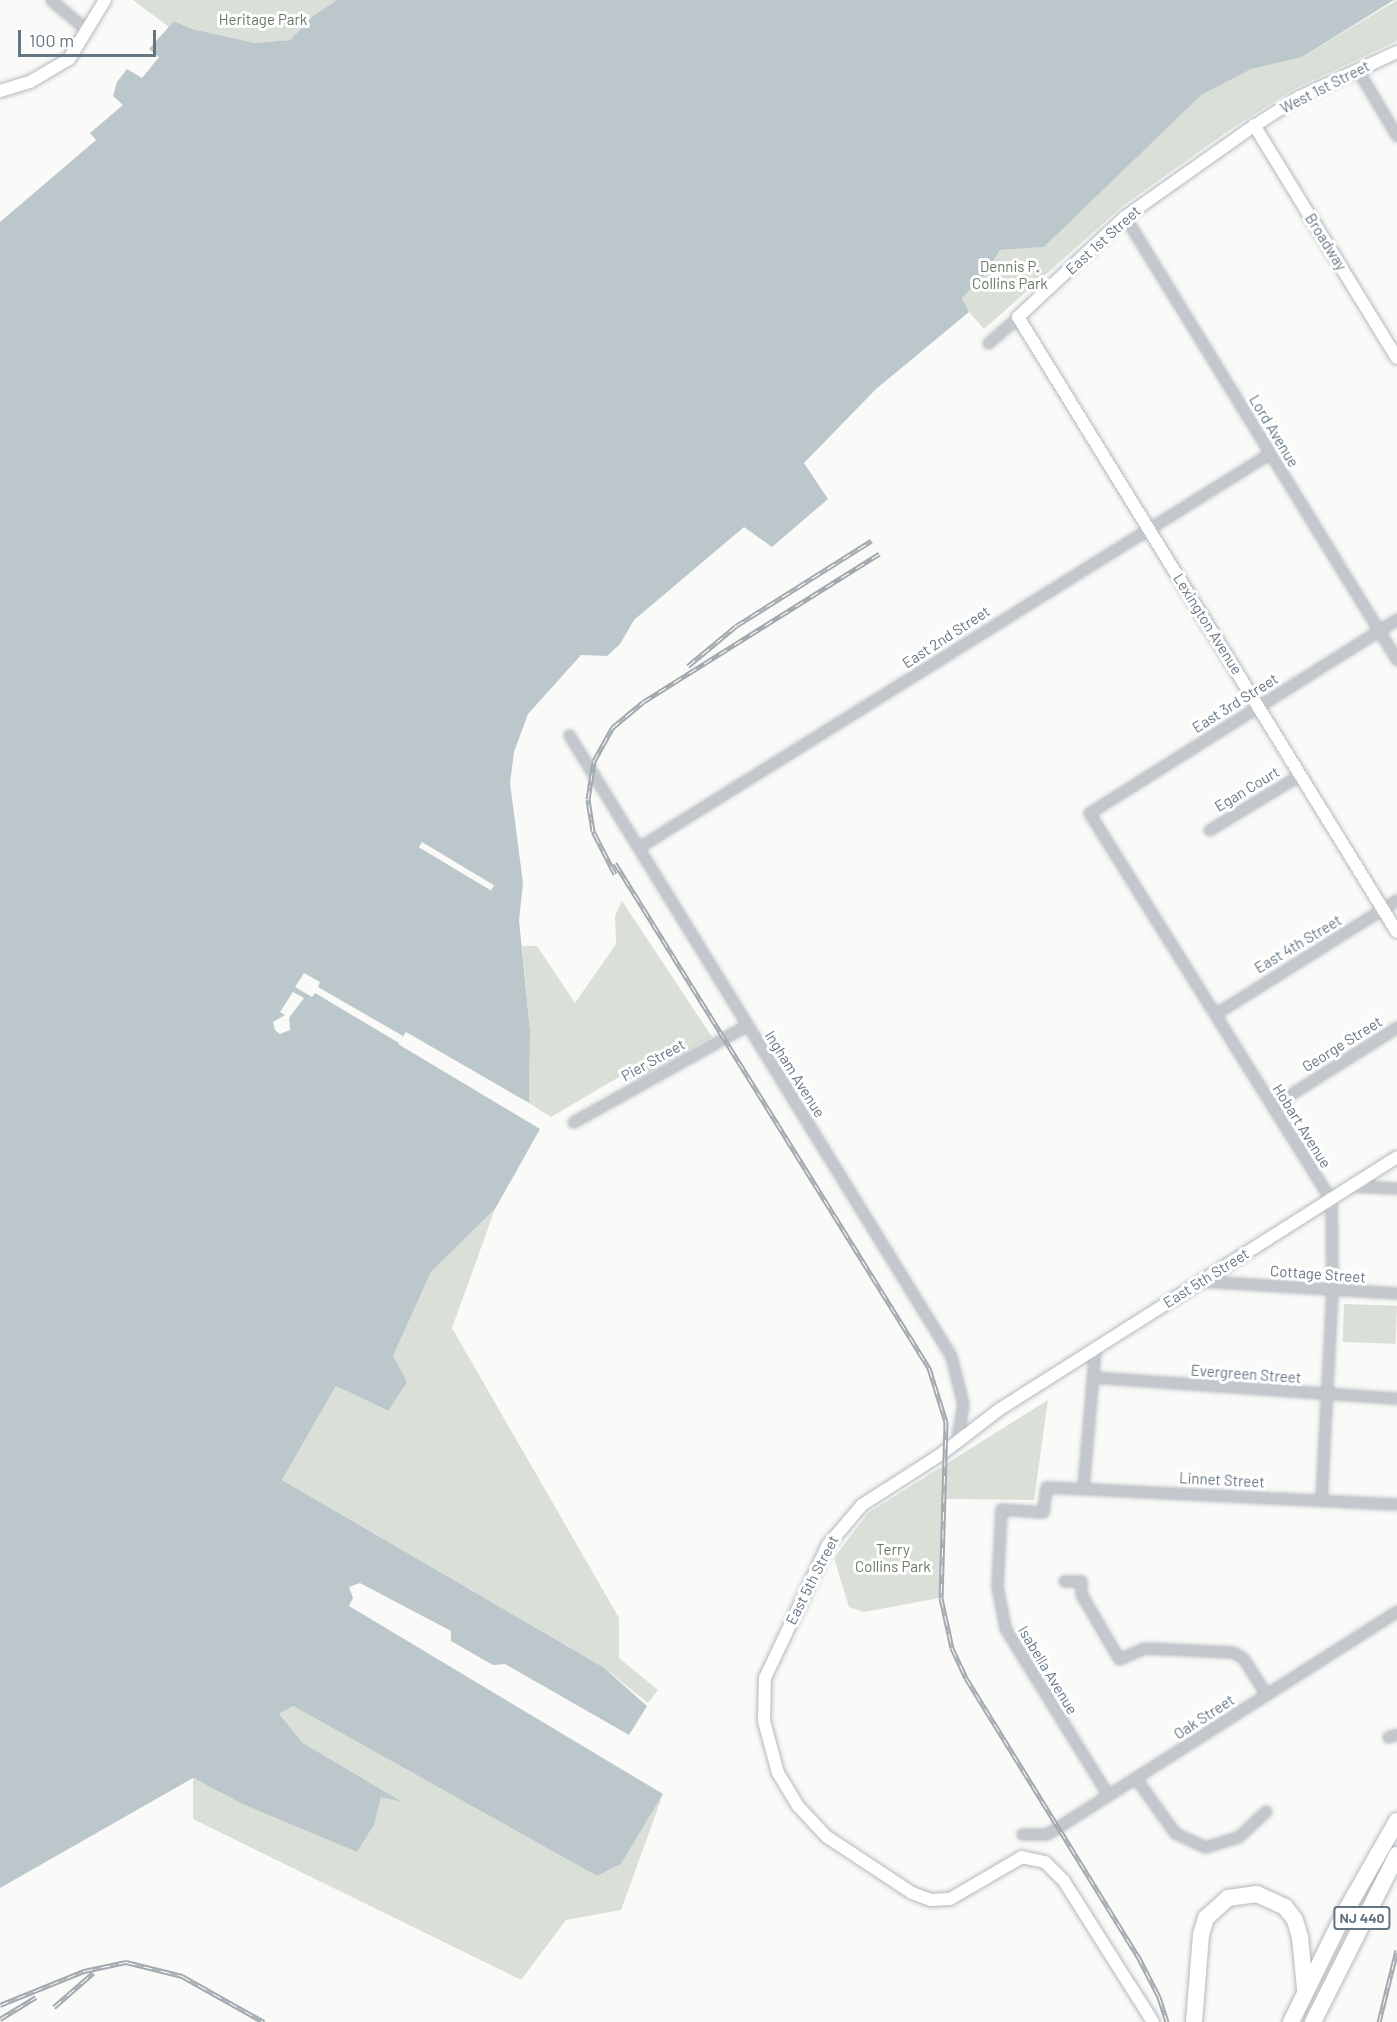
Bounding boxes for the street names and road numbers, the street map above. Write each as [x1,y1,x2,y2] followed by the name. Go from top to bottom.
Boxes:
[1277,57,1373,117] street label: West 1st Street
[1062,202,1144,278] street label: East 1st Street
[1301,210,1351,274] street label: Broadway
[1245,392,1303,470] street label: Lord Avenue
[1170,570,1246,678] street label: Lexington Avenue
[899,602,993,672] street label: East 2nd Street
[1189,669,1281,737] street label: East 3rd Street
[1211,763,1283,815] street label: Egan Court
[1251,911,1345,977] street label: East 4th Street
[1299,1012,1385,1076] street label: George Street
[761,1027,829,1121] street label: Ingham Avenue
[618,1035,688,1085] street label: Pier Street
[1269,1081,1335,1171] street label: Hobart Avenue
[1160,1245,1252,1311] street label: East 5th Street
[1270,1262,1366,1286] street label: Cottage Street
[1190,1361,1302,1387] street label: Evergreen Street
[1179,1469,1265,1491] street label: Linnet Street
[782,1532,842,1628] street label: East 5th Street
[1015,1622,1081,1718] street label: Isabella Avenue
[1170,1691,1238,1743] street label: Oak Street
[1332,1907,1392,1929] road number: NJ 440

